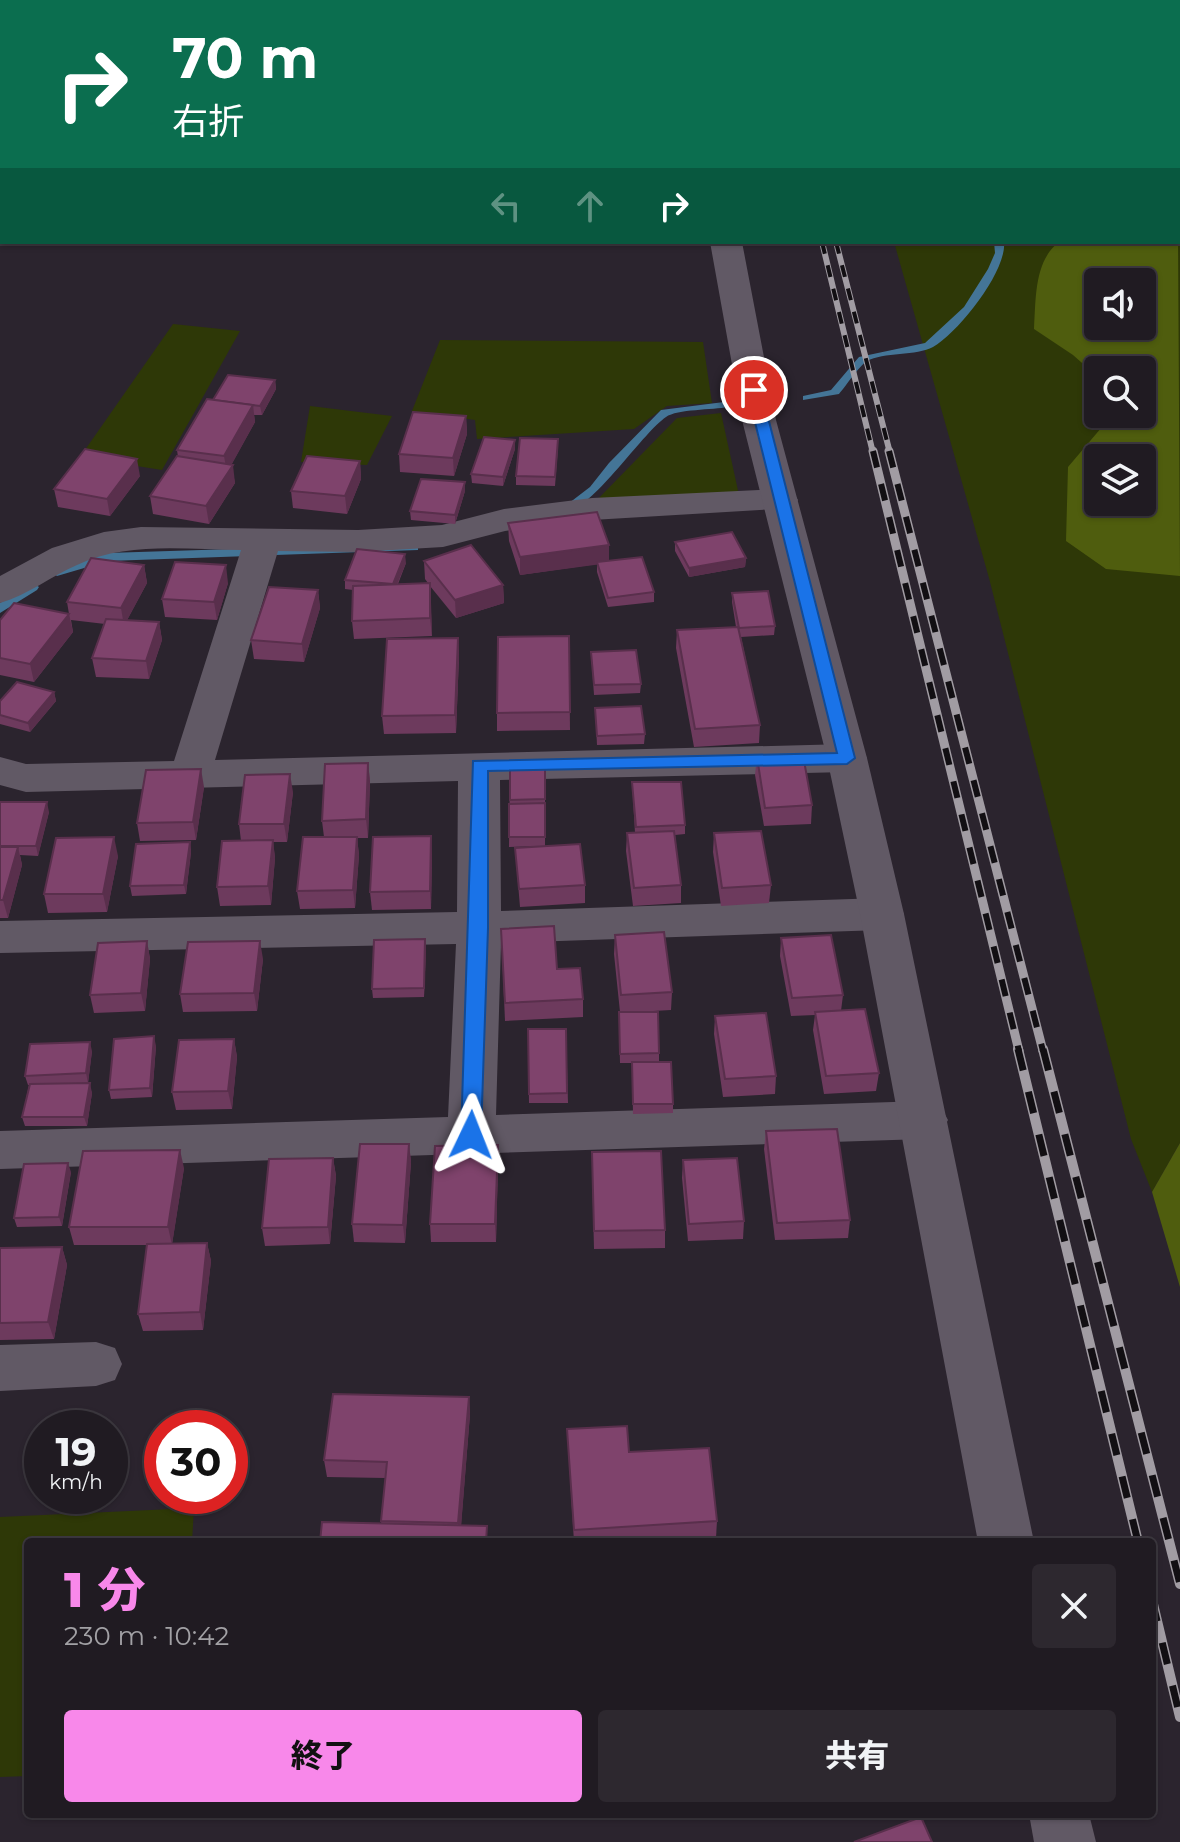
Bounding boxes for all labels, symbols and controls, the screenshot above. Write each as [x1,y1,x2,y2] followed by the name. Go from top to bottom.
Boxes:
[172,24,318,92] text: 70 m
[40,32,144,136] icon: right
[172,99,244,143] text: 右折
[484,184,528,228] icon: left
[568,184,612,228] icon: ahead
[652,184,696,228] icon: right
[1084,268,1156,516] map controls
[1084,268,1156,340] button: sound
[720,356,788,424] pin
[1084,356,1156,428] button: search
[732,368,776,412] icon: arrive
[1084,444,1156,516] button: layers
[429,1093,513,1177] position arrow
[144,1410,248,1514] speed limit sign: 30
[55,1427,97,1476] text: 19
[49,1470,103,1494] text: km/h
[64,1561,145,1619] text: 1 分
[1032,1564,1116,1648] button: close
[64,1620,229,1652] text: 230 m · 10:42
[64,1710,582,1802] button: 終了
[598,1710,1116,1802] button: 共有

